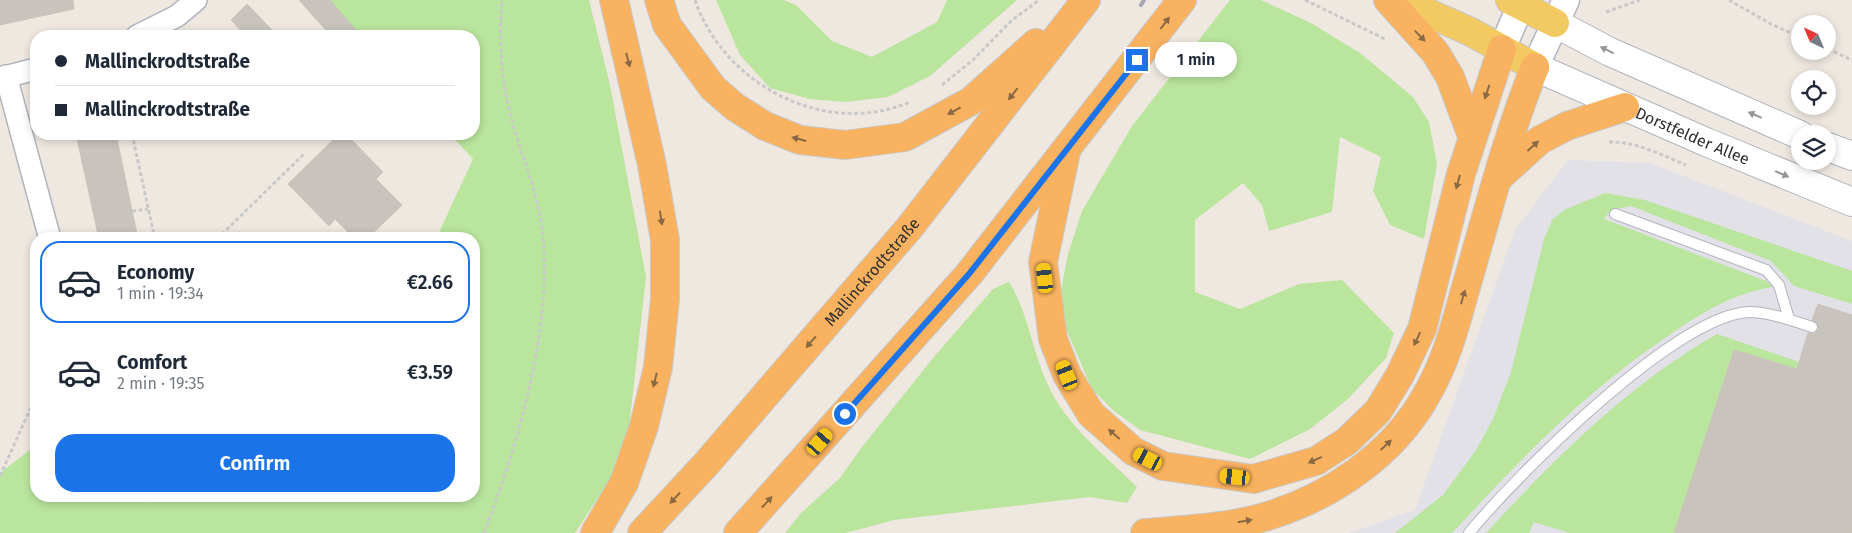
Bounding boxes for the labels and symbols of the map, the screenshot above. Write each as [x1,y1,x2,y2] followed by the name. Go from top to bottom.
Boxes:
[1791,15,1836,60] north arrow
[1160,17,1171,30] one-way arrow
[1414,30,1426,42] one-way arrow
[1154,42,1237,78] callout: 1 min
[1599,46,1614,54] one-way arrow
[1126,49,1148,71] route end
[624,52,632,67] one-way arrow
[1483,85,1491,100] one-way arrow
[1007,87,1018,100] one-way arrow
[1633,103,1752,169] street label: Dorstfelder Allee
[947,106,961,115] one-way arrow
[1748,111,1762,119] one-way arrow
[792,134,807,142] one-way arrow
[1527,140,1539,152] one-way arrow
[1775,170,1789,178] one-way arrow
[1454,175,1462,190] one-way arrow
[657,211,665,227] one-way arrow
[820,214,924,330] street label: Mallinckrodtstraße
[1035,262,1054,294] car
[1460,289,1468,304] one-way arrow
[1413,332,1421,346] one-way arrow
[806,336,817,349] one-way arrow
[1054,358,1079,392] car
[651,372,659,387] one-way arrow
[834,403,856,425] route start
[804,426,835,458] car
[1108,428,1120,440] one-way arrow
[1380,439,1392,451] one-way arrow
[1131,446,1164,472] car
[1308,457,1322,465] one-way arrow
[1219,468,1250,486] car
[669,492,680,505] one-way arrow
[761,496,773,508] one-way arrow
[1238,516,1254,524] one-way arrow

